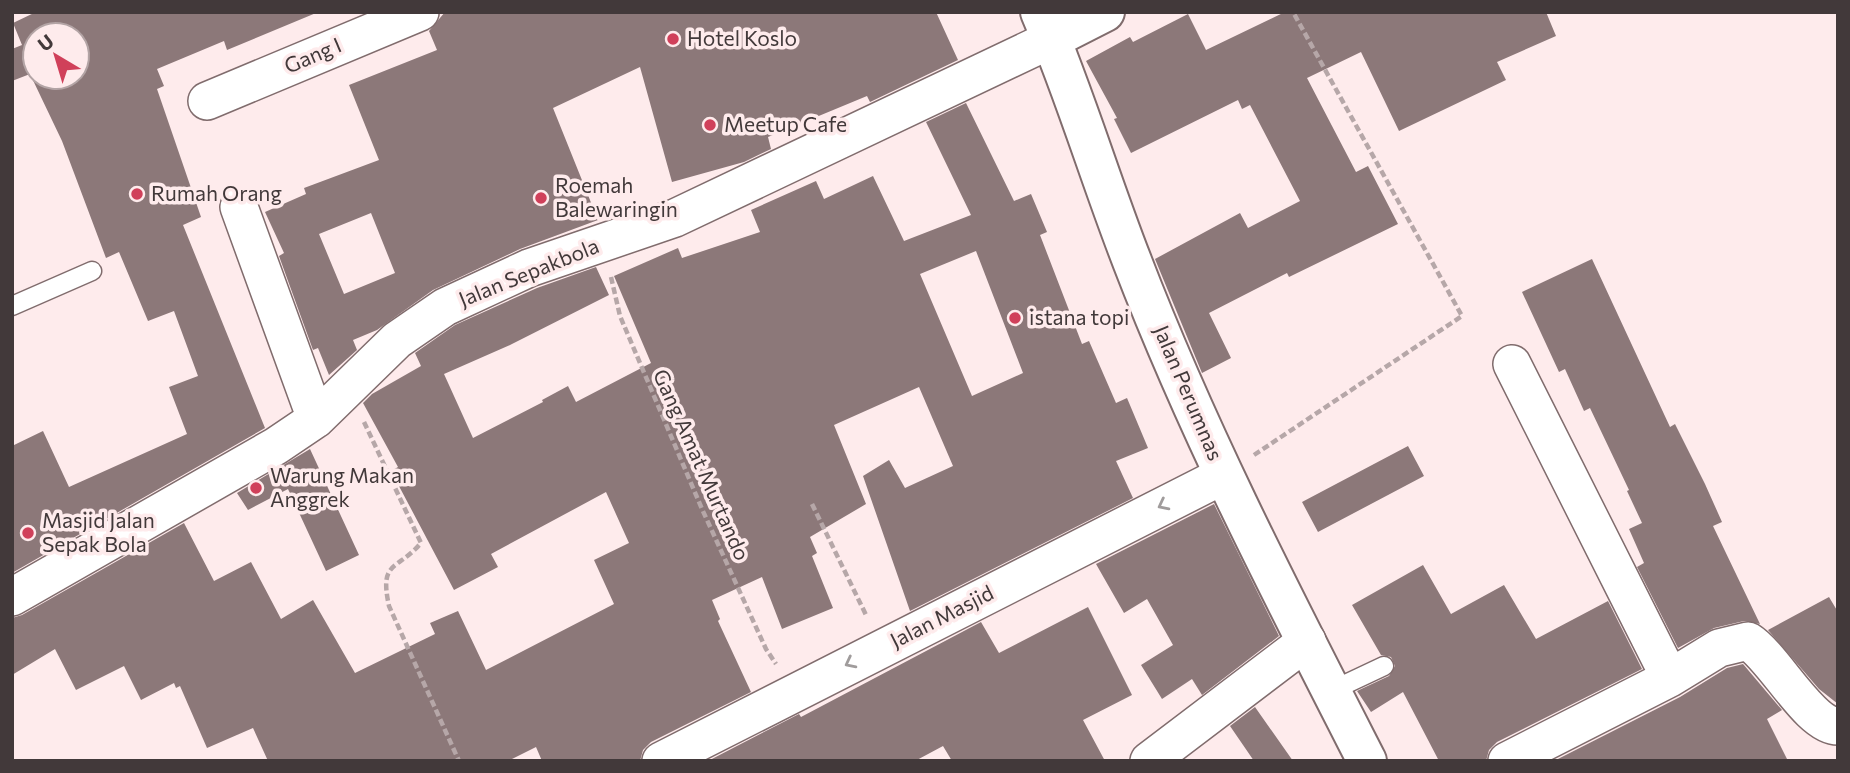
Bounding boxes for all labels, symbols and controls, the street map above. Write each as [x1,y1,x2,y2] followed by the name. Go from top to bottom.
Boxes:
[21,21,91,91] north arrow
[687,25,797,50] place label: Hotel Koslo
[33,29,58,56] text: U
[280,31,345,78] street label: Gang I
[665,31,681,47] marker: Hotel Koslo
[724,111,847,136] place label: Meetup Cafe
[702,117,718,133] marker: Meetup Cafe
[555,172,678,221] place label: Roemah Balewaringin
[151,180,282,205] place label: Rumah Orang
[129,186,145,202] marker: Rumah Orang
[533,190,549,206] marker: Roemah Balewaringin
[455,232,602,311] street label: Jalan Sepakbola
[1029,304,1129,329] place label: istana topi
[1007,310,1023,326] marker: istana topi
[1150,321,1229,464] street label: Jalan Perumnas
[649,365,756,564] street label: Gang Amat Murtando
[270,462,414,511] place label: Warung Makan Anggrek
[248,480,264,496] marker: Warung Makan Anggrek
[1158,497,1170,511] one-way arrow
[42,507,155,556] place label: Masjid Jalan Sepak Bola
[20,525,36,541] marker: Masjid Jalan Sepak Bola
[885,579,997,652] street label: Jalan Masjid
[845,655,858,669] one-way arrow

